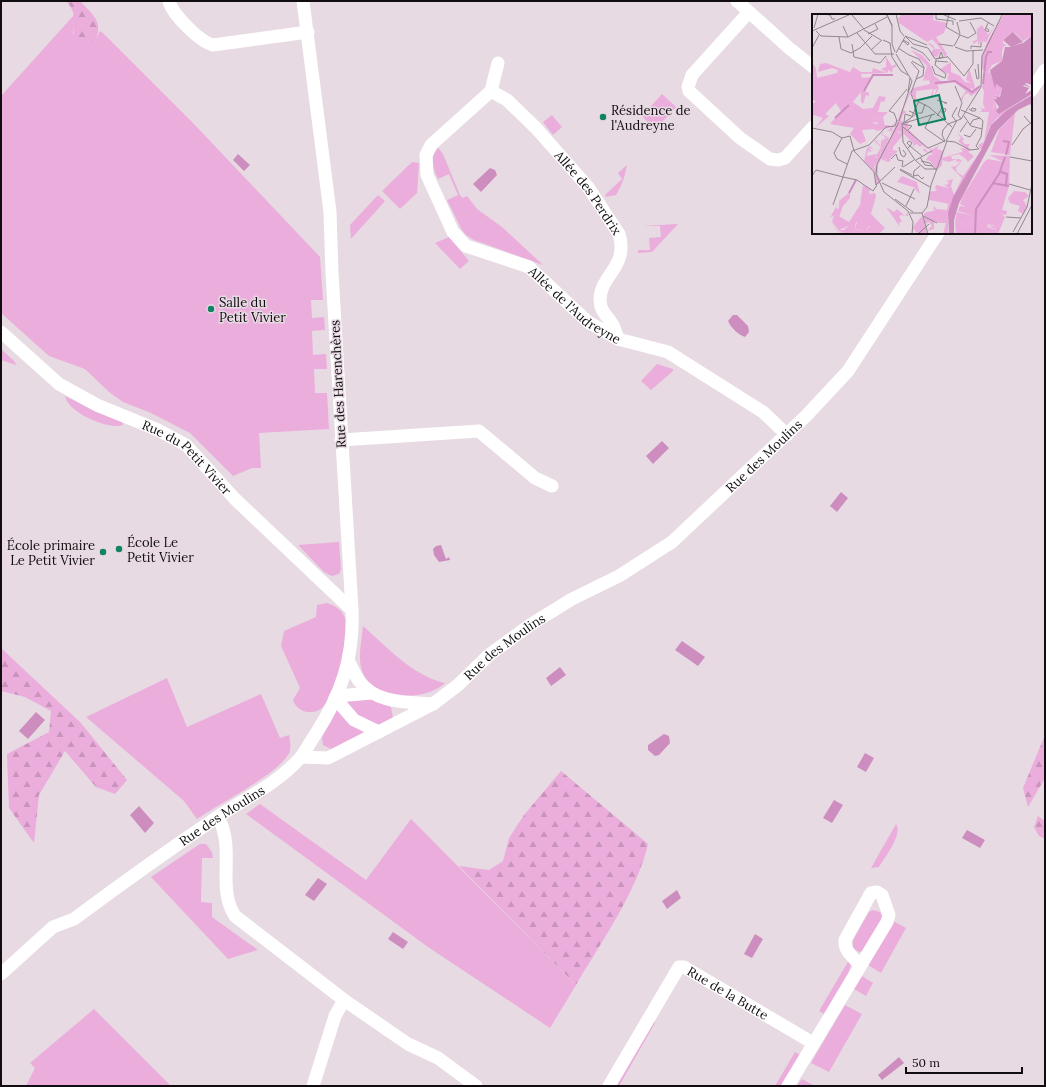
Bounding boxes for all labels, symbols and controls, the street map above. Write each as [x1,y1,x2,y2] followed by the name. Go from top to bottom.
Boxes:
[812,14,1032,234] inset map
[611,102,691,134] place label: Résidence de l'Audreyne
[598,112,608,122] marker: Résidence de l'Audreyne
[551,146,626,238] street label: Allée des Perdrix
[524,262,624,347] street label: Allée de l'Audreyne
[219,294,286,326] place label: Salle du Petit Vivier
[206,304,216,314] marker: Salle du Petit Vivier
[326,320,350,448] street label: Rue des Harenchères
[140,416,236,498] street label: Rue du Petit Vivier
[722,416,806,496] street label: Rue des Moulins
[127,534,194,566] place label: École Le Petit Vivier
[7,537,95,569] place label: École primaire Le Petit Vivier
[114,544,124,554] marker: École Le Petit Vivier
[98,547,108,557] marker: École primaire Le Petit Vivier
[460,609,548,683] street label: Rue des Moulins
[175,781,268,849] street label: Rue des Moulins
[684,962,772,1023] street label: Rue de la Butte
[906,1049,1022,1075] scale bar
[912,1055,940,1070] text: 50 m

